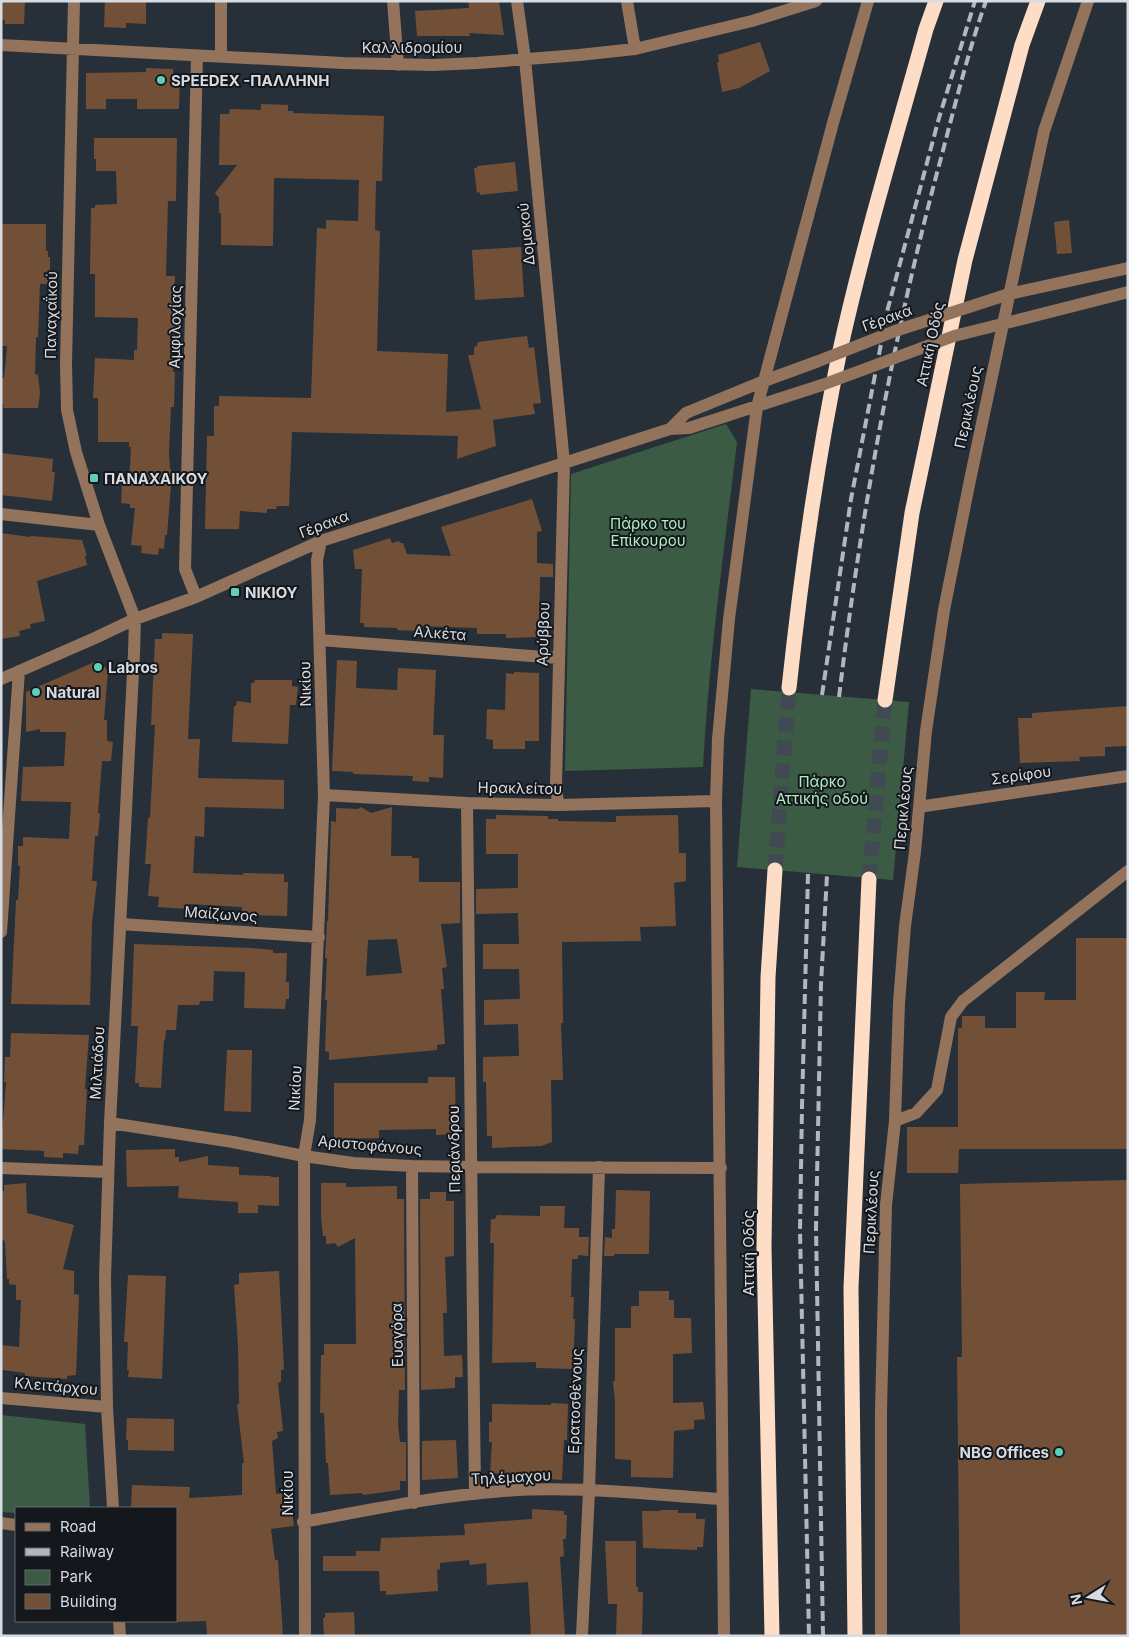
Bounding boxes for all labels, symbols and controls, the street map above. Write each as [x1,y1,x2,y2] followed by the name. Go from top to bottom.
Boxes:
[362,38,462,57] street label: Καλλιδρομίου
[171,71,329,90] place label: SPEEDEX -ΠΑΛΛΗΝΗ
[155,74,167,86] marker: SPEEDEX -ΠΑΛΛΗΝΗ
[513,202,539,266] street label: Δομοκού
[41,271,61,359] street label: Παναχαΐκού
[165,285,185,369] street label: Αμφιλοχίας
[859,300,915,336] street label: Γέρακα
[912,300,948,388] street label: Αττική Οδός
[950,364,986,450] street label: Περικλέους
[104,469,208,488] place label: ΠΑΝΑΧΑΙΚΟΥ
[88,472,100,484] marker: ΠΑΝΑΧΑΙΚΟΥ
[296,506,352,542] street label: Γέρακα
[610,514,686,550] park label: Πάρκο του Επίκουρου
[245,583,298,602] place label: ΝΙΚΙΟΥ
[229,586,241,598] marker: ΝΙΚΙΟΥ
[532,602,554,666] street label: Αρύββου
[413,622,467,644] street label: Αλκέτα
[108,658,158,677] place label: Labros
[92,661,104,673] marker: Labros
[295,661,315,707] street label: Νικίου
[46,683,100,702] place label: Natural
[30,686,42,698] marker: Natural
[990,761,1052,789] street label: Σερίφου
[890,765,916,851] street label: Περικλέους
[776,772,868,808] park label: Πάρκο Αττικής οδού
[478,778,562,798] street label: Ηρακλείτου
[184,902,258,926] street label: Μαίζωνος
[86,1026,108,1100] street label: Μιλτιάδου
[284,1065,306,1111] street label: Νικίου
[444,1105,464,1193] street label: Περιάνδρου
[317,1131,423,1159] street label: Αριστοφάνους
[859,1170,883,1254] street label: Περικλέους
[739,1210,758,1296] street label: Αττική Οδός
[387,1303,407,1367] street label: Ευαγόρα
[564,1348,586,1454] street label: Ερατοσθένους
[13,1373,99,1399] street label: Κλειτάρχου
[960,1443,1049,1462] place label: NBG Offices
[1053,1446,1065,1458] marker: NBG Offices
[471,1465,551,1489] street label: Τηλέμαχου
[278,1470,297,1516] street label: Νικίου
[15,1507,178,1622] legend
[60,1517,96,1536] text: Road
[60,1542,115,1561] text: Railway
[60,1567,93,1586] text: Park
[1064,1572,1114,1622] north arrow
[60,1592,117,1611] text: Building
[1066,1593,1085,1606] text: N

